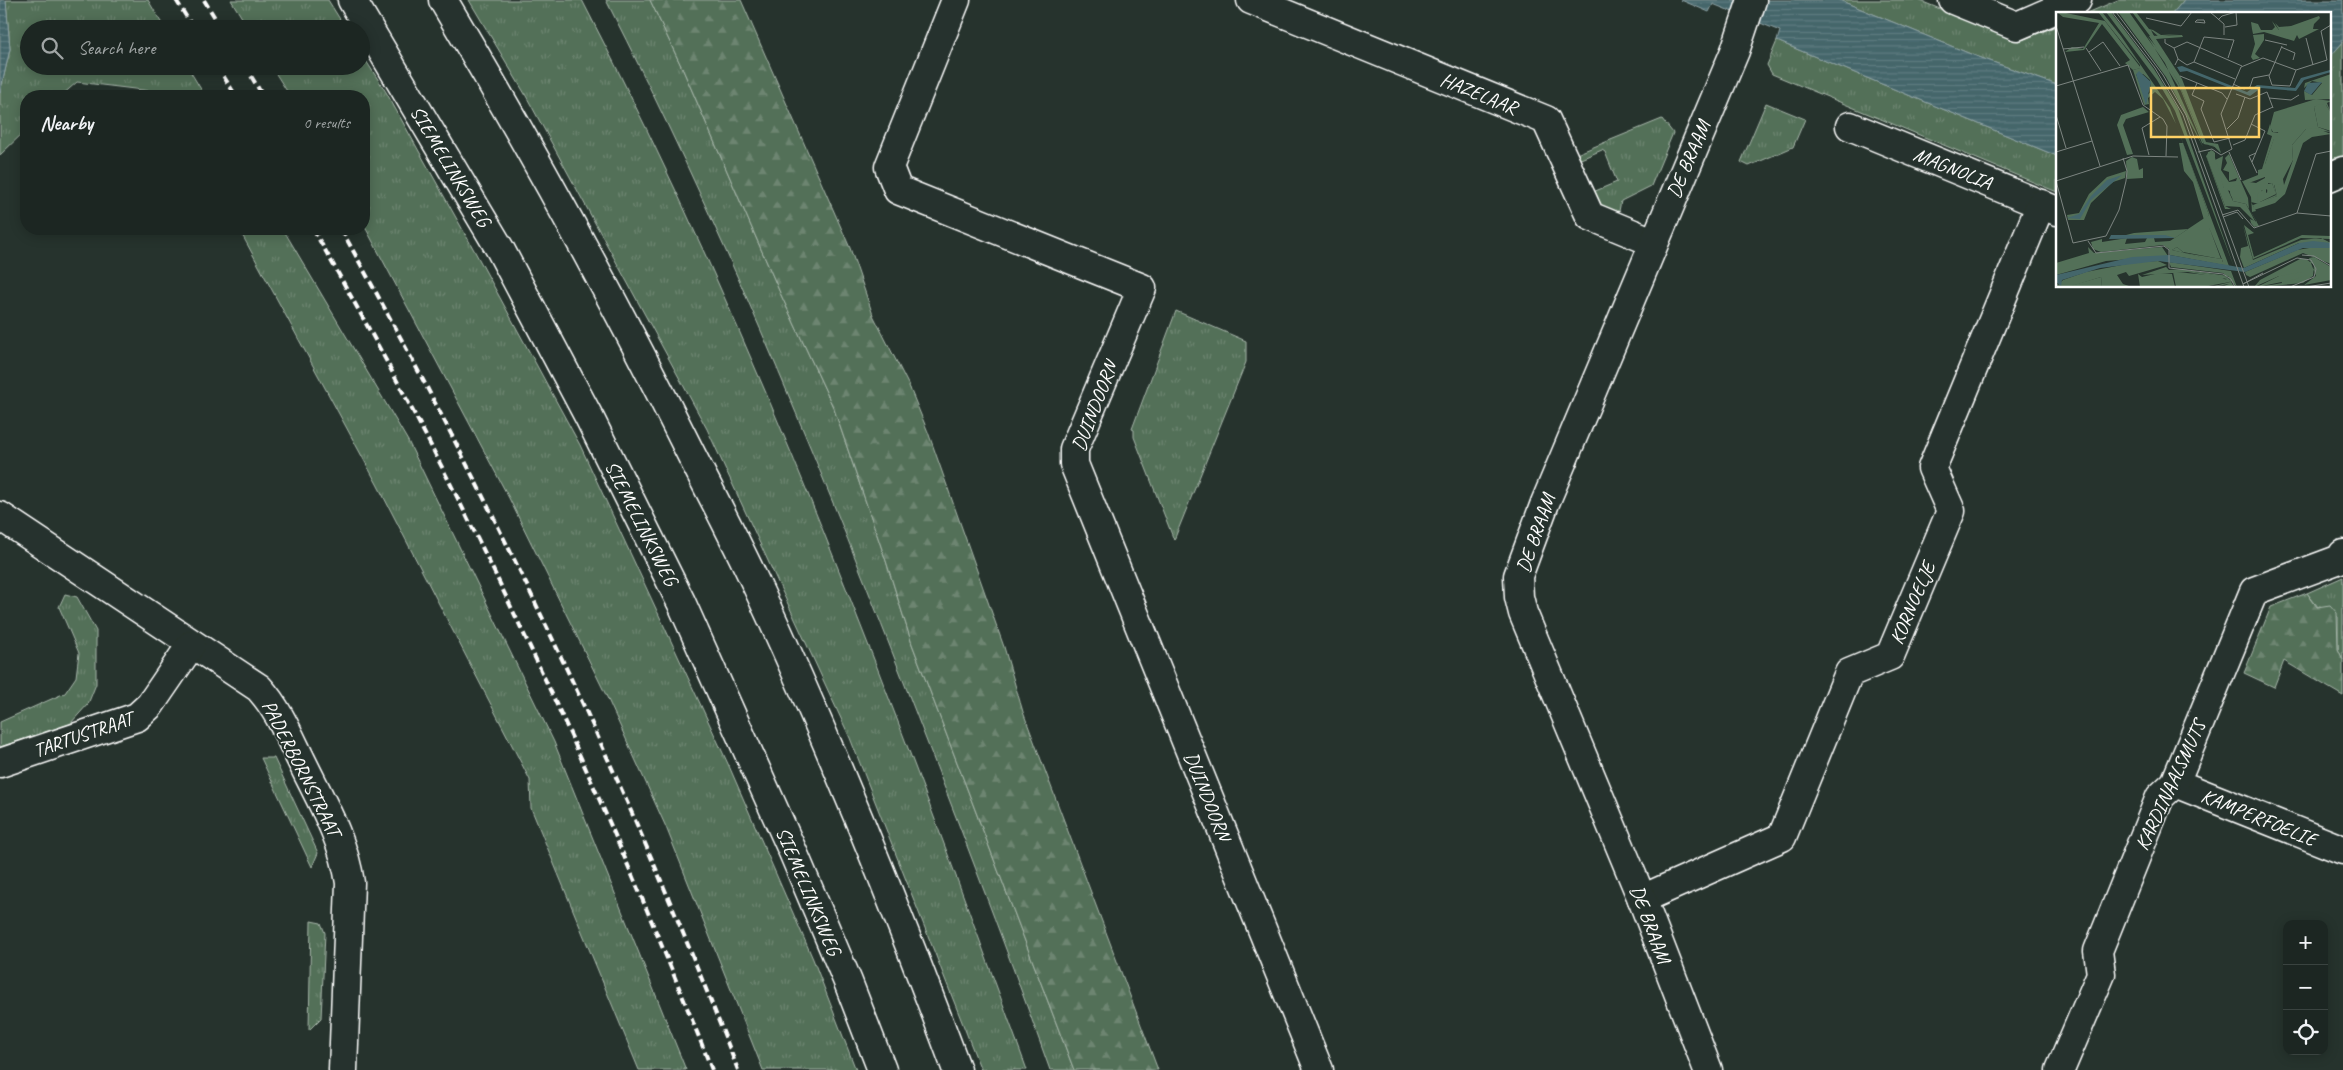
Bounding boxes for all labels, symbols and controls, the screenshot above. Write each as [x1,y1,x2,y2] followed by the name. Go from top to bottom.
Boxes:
[2056,12,2330,288] inset map
[20,20,370,75] search box
[38,34,66,62] icon: search
[78,36,155,60] text: Search here
[1437,67,1523,121] street label: HAZELAAR
[405,101,498,233] street label: SIEMELINKSWEG
[40,110,93,136] text: Nearby
[303,113,350,133] text: 0 results
[1661,115,1716,201] street label: DE BRAAM
[1910,142,1996,196] street label: MAGNOLIA
[1066,355,1124,454] street label: DUINDOORN
[599,457,685,592] street label: SIEMELINKSWEG
[1510,489,1561,576] street label: DE BRAAM
[1884,556,1942,648] street label: KORNOELJE
[256,696,348,844] street label: PADERBORNSTRAAT
[30,705,140,763] street label: TARTUSTRAAT
[2129,713,2213,854] street label: KARDINAALSMUTS
[1178,748,1238,847] street label: DUINDOORN
[2198,783,2323,853] street label: KAMPERFOELIE
[770,823,848,961] street label: SIEMELINKSWEG
[1624,882,1677,968] street label: DE BRAAM
[2283,920,2328,1055] map controls
[2283,920,2328,965] button: +
[2283,965,2328,1010] button: −
[2283,1010,2328,1055] button: locate

